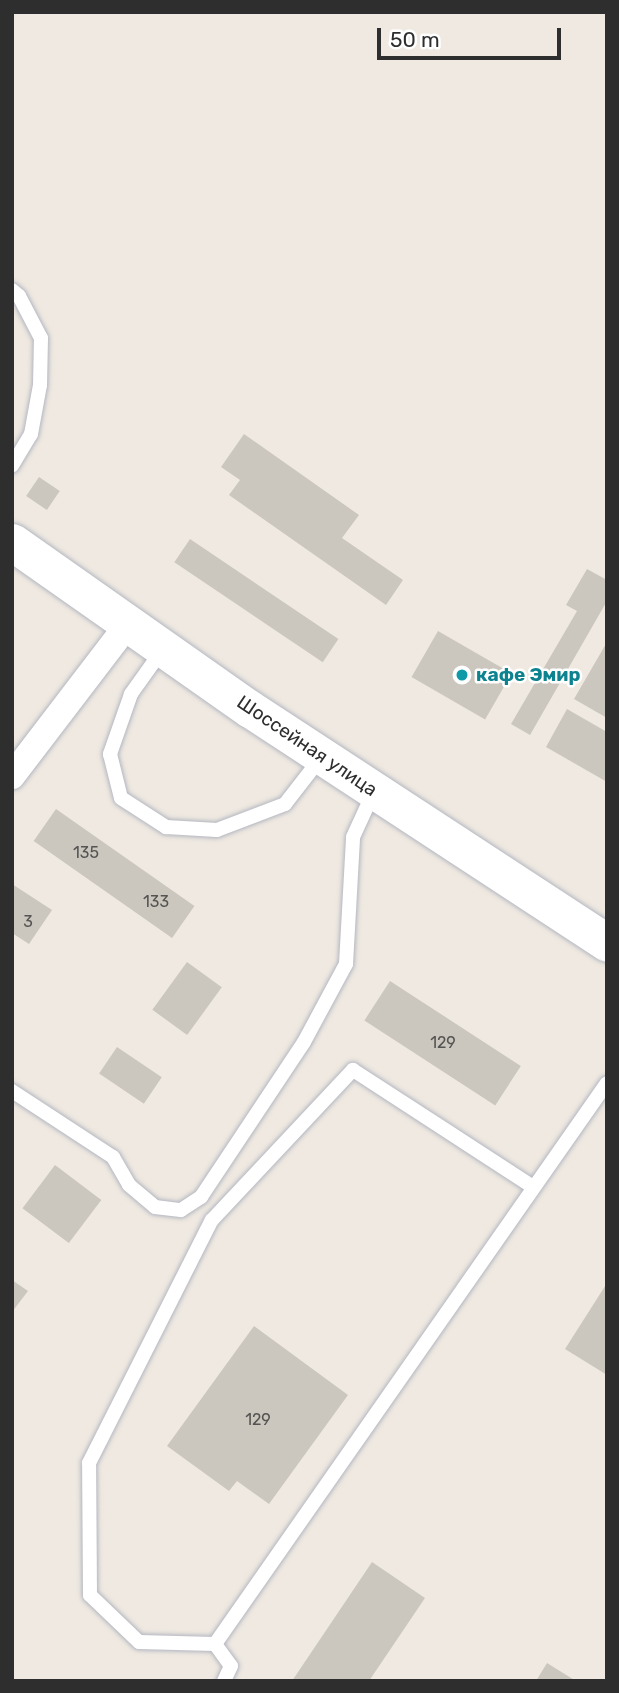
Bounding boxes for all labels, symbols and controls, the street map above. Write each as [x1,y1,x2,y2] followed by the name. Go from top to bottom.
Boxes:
[381,14,565,58] scale bar
[390,27,440,52] text: 50 m
[476,664,580,686] place label: кафе Эмир
[454,667,470,683] marker: кафе Эмир
[233,691,381,801] street label: Шоссейная улица
[73,843,99,863] house number: 135
[143,892,169,912] house number: 133
[23,912,33,932] house number: 3
[430,1033,456,1053] house number: 129
[245,1410,271,1430] house number: 129

